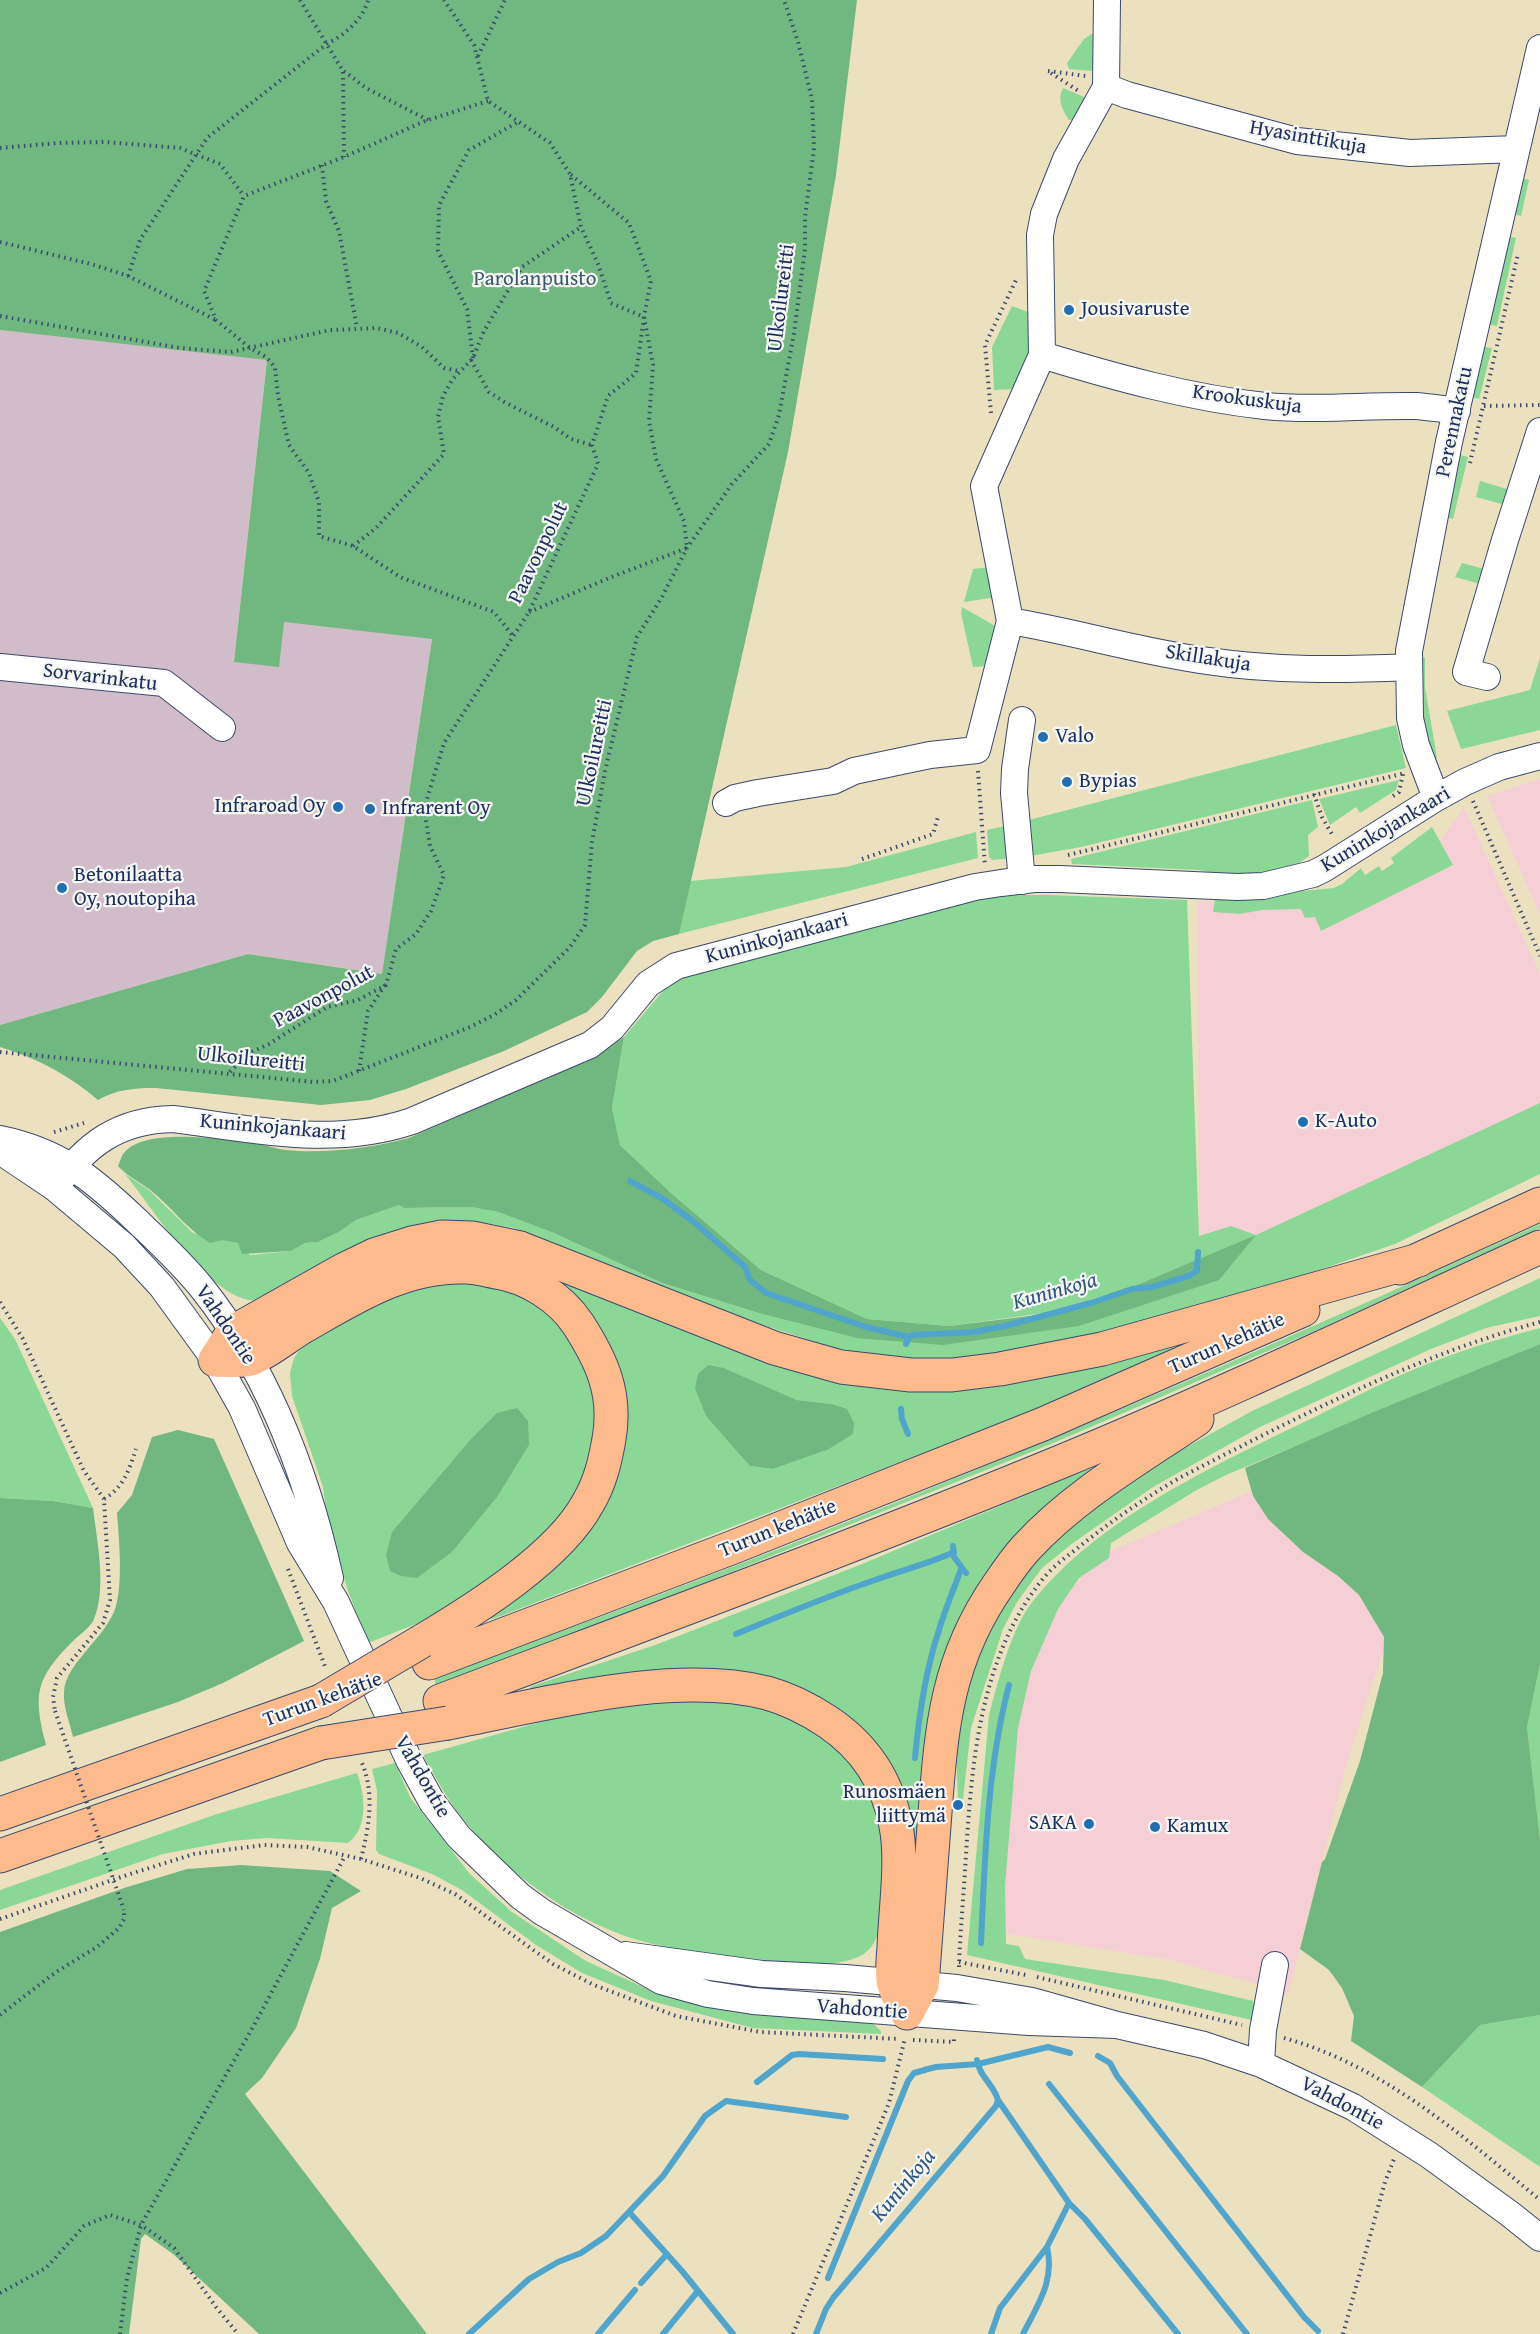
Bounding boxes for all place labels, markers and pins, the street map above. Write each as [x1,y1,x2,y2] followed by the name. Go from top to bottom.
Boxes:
[1081,297,1190,323] place label: Jousivaruste
[1062,303,1076,317] marker: Jousivaruste
[1055,724,1094,750] place label: Valo
[1036,730,1050,744] marker: Valo
[1079,769,1137,795] place label: Bypias
[1060,775,1074,789] marker: Bypias
[215,794,326,820] place label: Infraroad Oy
[382,796,491,822] place label: Infrarent Oy
[331,800,345,814] marker: Infraroad Oy
[363,802,377,816] marker: Infrarent Oy
[74,863,196,913] place label: Betonilaatta Oy, noutopiha
[55,881,69,895] marker: Betonilaatta Oy, noutopiha
[1315,1109,1377,1135] place label: K-Auto
[1296,1115,1310,1129] marker: K-Auto
[843,1780,946,1830] place label: Runosmäen liittymä
[951,1798,965,1812] marker: Runosmäen liittymä
[1029,1811,1077,1837] place label: SAKA
[1167,1814,1229,1840] place label: Kamux
[1082,1817,1096,1831] marker: SAKA
[1148,1820,1162,1834] marker: Kamux

